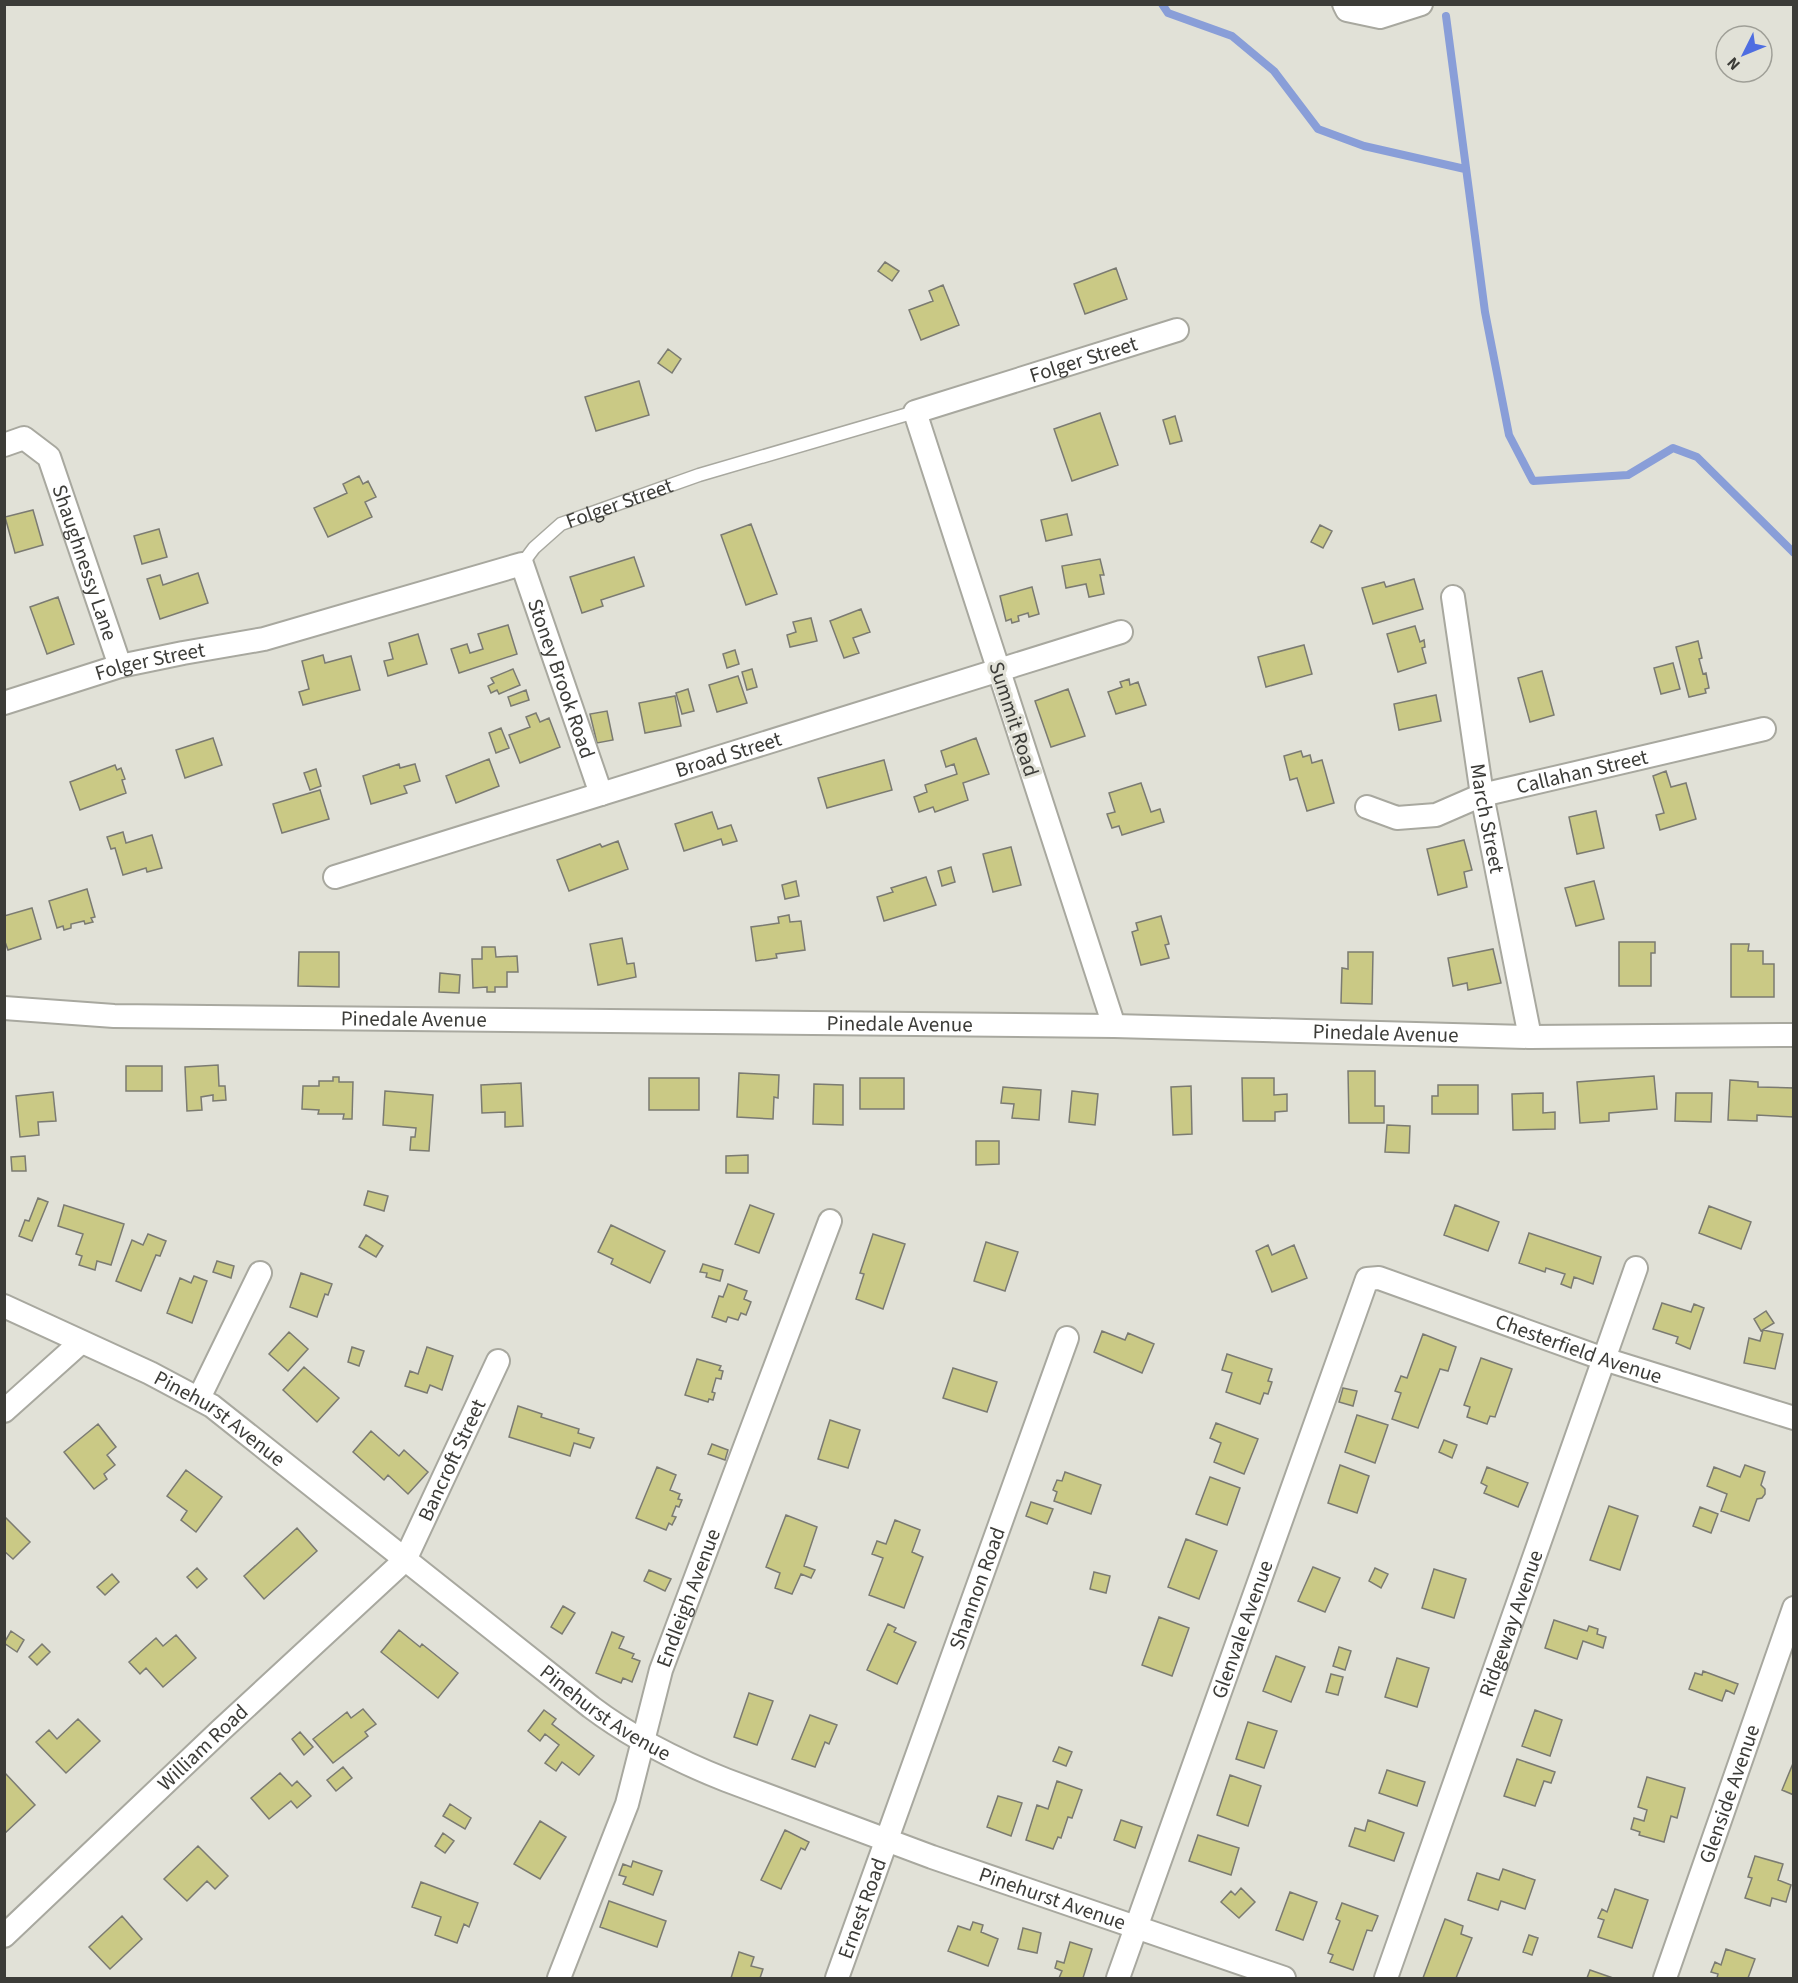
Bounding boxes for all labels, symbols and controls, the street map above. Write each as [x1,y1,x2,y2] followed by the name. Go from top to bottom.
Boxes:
[1714,24,1774,84] north arrow
[1722,52,1745,75] text: N
[1026,328,1141,390] street label: Folger Street
[562,470,677,536] street label: Folger Street
[44,480,125,644] street label: Shaughnessy Lane
[520,595,603,762] street label: Stoney Brook Road
[91,635,207,688] street label: Folger Street
[981,658,1047,780] street label: Summit Road
[672,724,785,785] street label: Broad Street
[1513,742,1651,801] street label: Callahan Street
[1463,762,1512,876] street label: March Street
[341,1003,487,1035] street label: Pinedale Avenue
[827,1008,973,1040] street label: Pinedale Avenue
[1312,1016,1459,1050] street label: Pinedale Avenue
[1491,1306,1666,1391] street label: Chesterfield Avenue
[149,1363,292,1474] street label: Pinehurst Avenue
[410,1394,493,1526] street label: Bancroft Street
[941,1523,1013,1654] street label: Shannon Road
[648,1524,728,1672] street label: Endleigh Avenue
[1471,1546,1551,1701] street label: Ridgeway Avenue
[1204,1556,1281,1703] street label: Glenvale Avenue
[533,1657,676,1768] street label: Pinehurst Avenue
[151,1697,255,1798] street label: William Road
[1691,1720,1767,1867] street label: Glenside Avenue
[830,1854,894,1963] street label: Ernest Road
[975,1859,1130,1938] street label: Pinehurst Avenue

